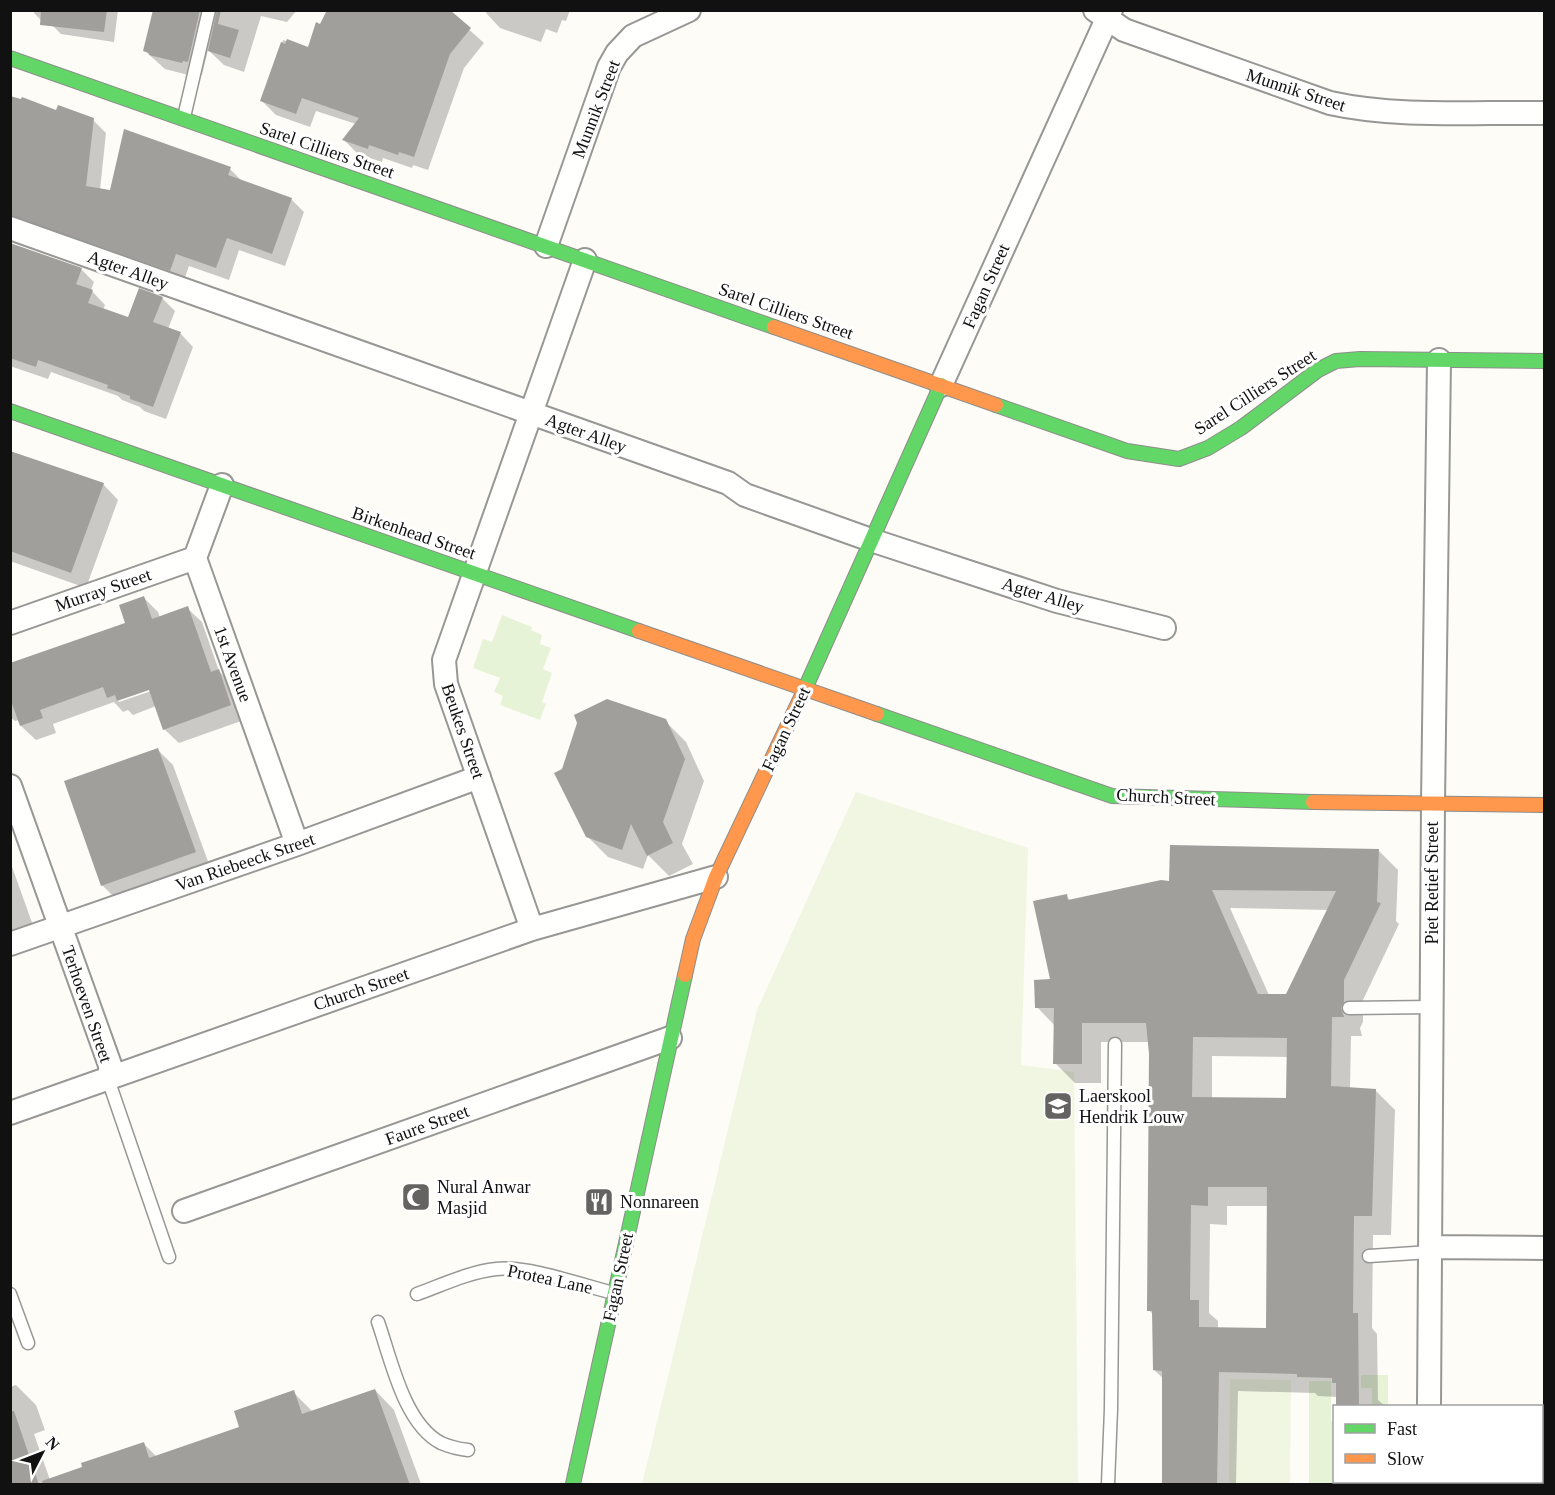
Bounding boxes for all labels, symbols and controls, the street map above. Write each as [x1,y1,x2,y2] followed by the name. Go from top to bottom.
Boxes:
[568,57,624,161] street label: Munnik Street
[1244,64,1348,116] street label: Munnik Street
[257,118,397,182] street label: Sarel Cilliers Street
[958,241,1014,331] street label: Fagan Street
[85,246,171,294] street label: Agter Alley
[716,279,856,343] street label: Sarel Cilliers Street
[1190,345,1320,439] street label: Sarel Cilliers Street
[543,409,629,457] street label: Agter Alley
[350,502,478,564] street label: Birkenhead Street
[52,564,154,616] street label: Murray Street
[1000,573,1086,617] street label: Agter Alley
[210,623,256,705] street label: 1st Avenue
[437,681,489,781] street label: Beukes Street
[758,684,814,774] street label: Fagan Street
[1116,784,1216,810] street label: Church Street
[1422,822,1442,944] street label: Piet Retief Street
[173,829,317,895] street label: Van Riebeeck Street
[58,943,116,1065] street label: Terhoeven Street
[311,963,411,1015] street label: Church Street
[1079,1086,1184,1127] place label: Laerskool Hendrik Louw
[1042,1090,1074,1122] school or university icon: Laerskool Hendrik Louw
[382,1101,472,1149] street label: Faure Street
[437,1177,530,1218] place label: Nural Anwar Masjid
[400,1181,432,1213] mosque icon: Nural Anwar Masjid
[583,1186,615,1218] restaurant icon: Nonnareen
[620,1192,699,1212] place label: Nonnareen
[599,1231,637,1323] street label: Fagan Street
[506,1260,594,1298] street label: Protea Lane
[1333,1405,1543,1483] legend
[1387,1419,1417,1439] text: Fast
[12,1423,72,1483] north arrow
[43,1433,63,1454] text: N
[1387,1449,1424,1469] text: Slow

